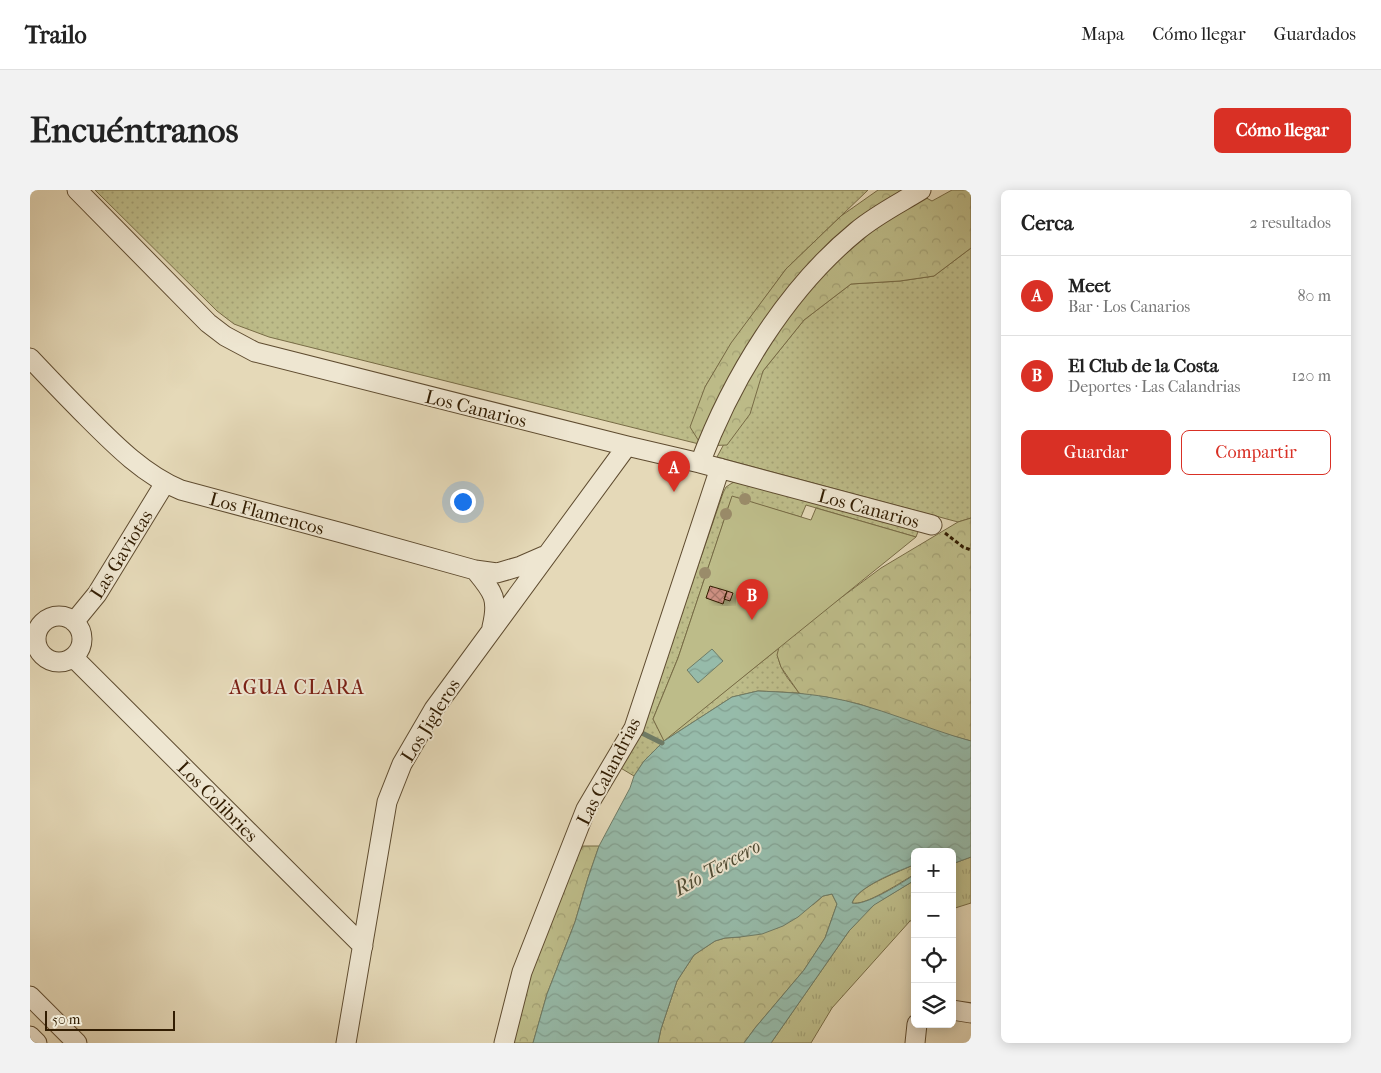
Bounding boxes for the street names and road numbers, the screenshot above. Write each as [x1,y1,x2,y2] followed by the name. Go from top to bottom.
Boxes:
[423,386,529,432] street label: Los Canarios
[816,485,922,533] street label: Los Canarios
[207,488,326,540] street label: Los Flamencos
[86,506,158,603] street label: Las Gaviotas
[397,675,465,766] street label: Los Jigleros
[572,714,645,829] street label: Las Calandrias
[172,757,262,847] street label: Los Colibries

